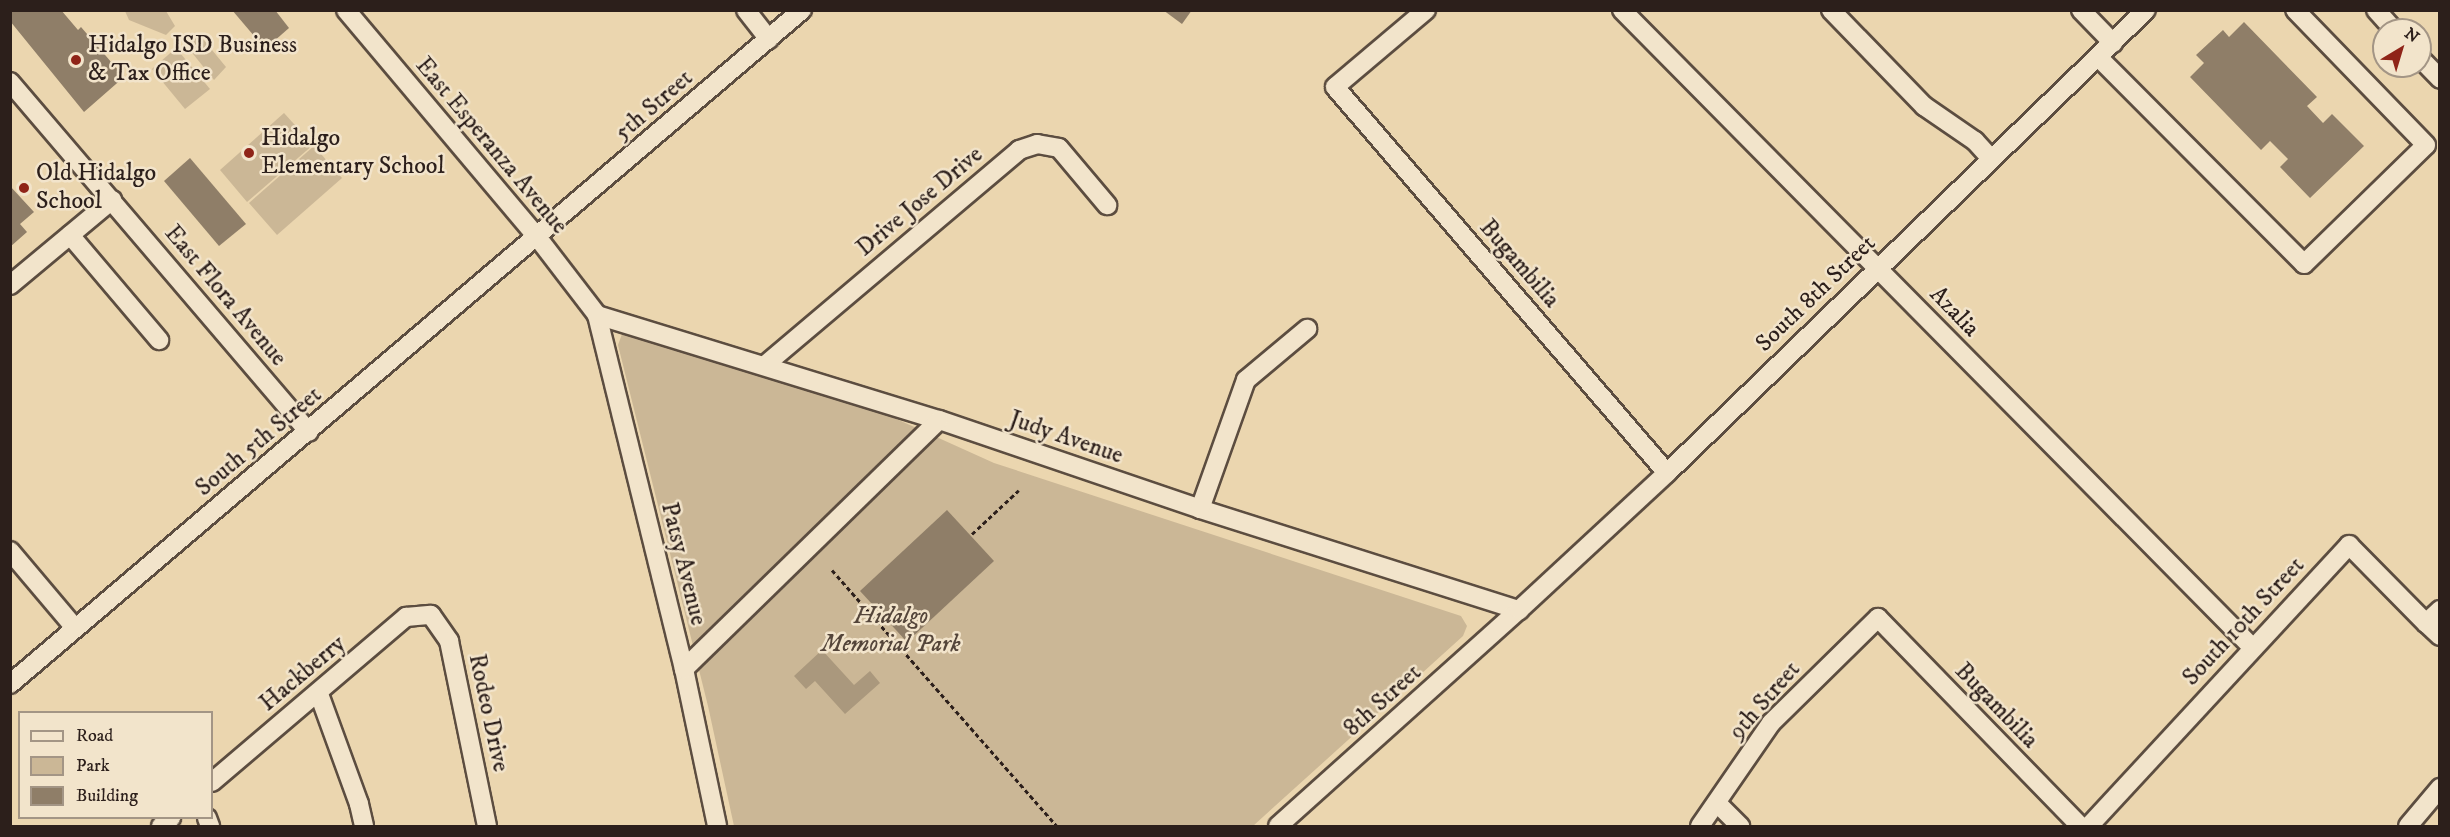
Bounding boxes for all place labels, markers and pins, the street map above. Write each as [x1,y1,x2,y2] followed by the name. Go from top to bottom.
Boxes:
[88,32,297,88] place label: Hidalgo ISD Business & Tax Office
[69,53,83,67] marker: Hidalgo ISD Business & Tax Office
[261,125,445,181] place label: Hidalgo Elementary School
[242,146,256,160] marker: Hidalgo Elementary School
[36,160,156,216] place label: Old Hidalgo School
[17,181,31,195] marker: Old Hidalgo School

